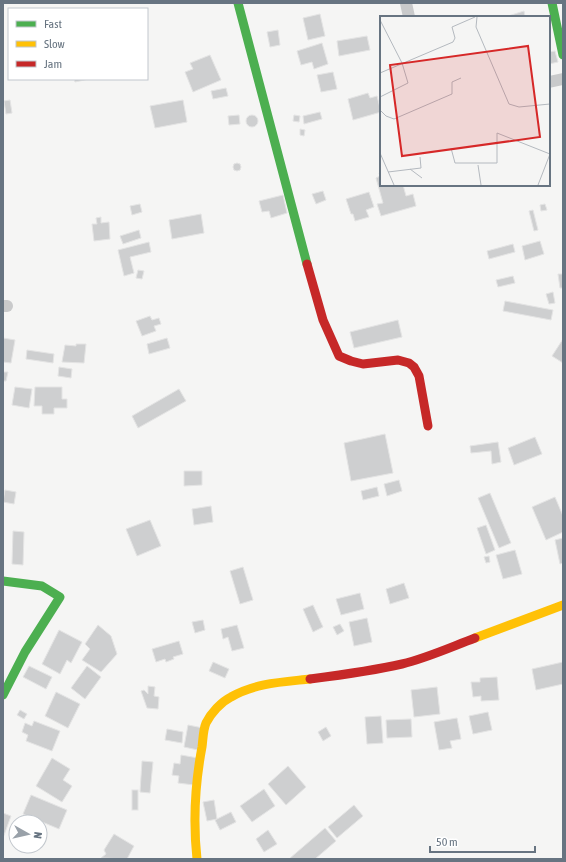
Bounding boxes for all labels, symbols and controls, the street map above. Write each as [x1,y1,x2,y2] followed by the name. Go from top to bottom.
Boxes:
[8,8,148,80] legend
[380,16,550,186] inset map
[44,17,62,31] text: Fast
[44,37,65,51] text: Slow
[44,57,62,71] text: Jam
[8,814,48,854] north arrow
[430,828,535,854] scale bar
[32,831,44,839] text: N
[436,835,458,849] text: 50 m

